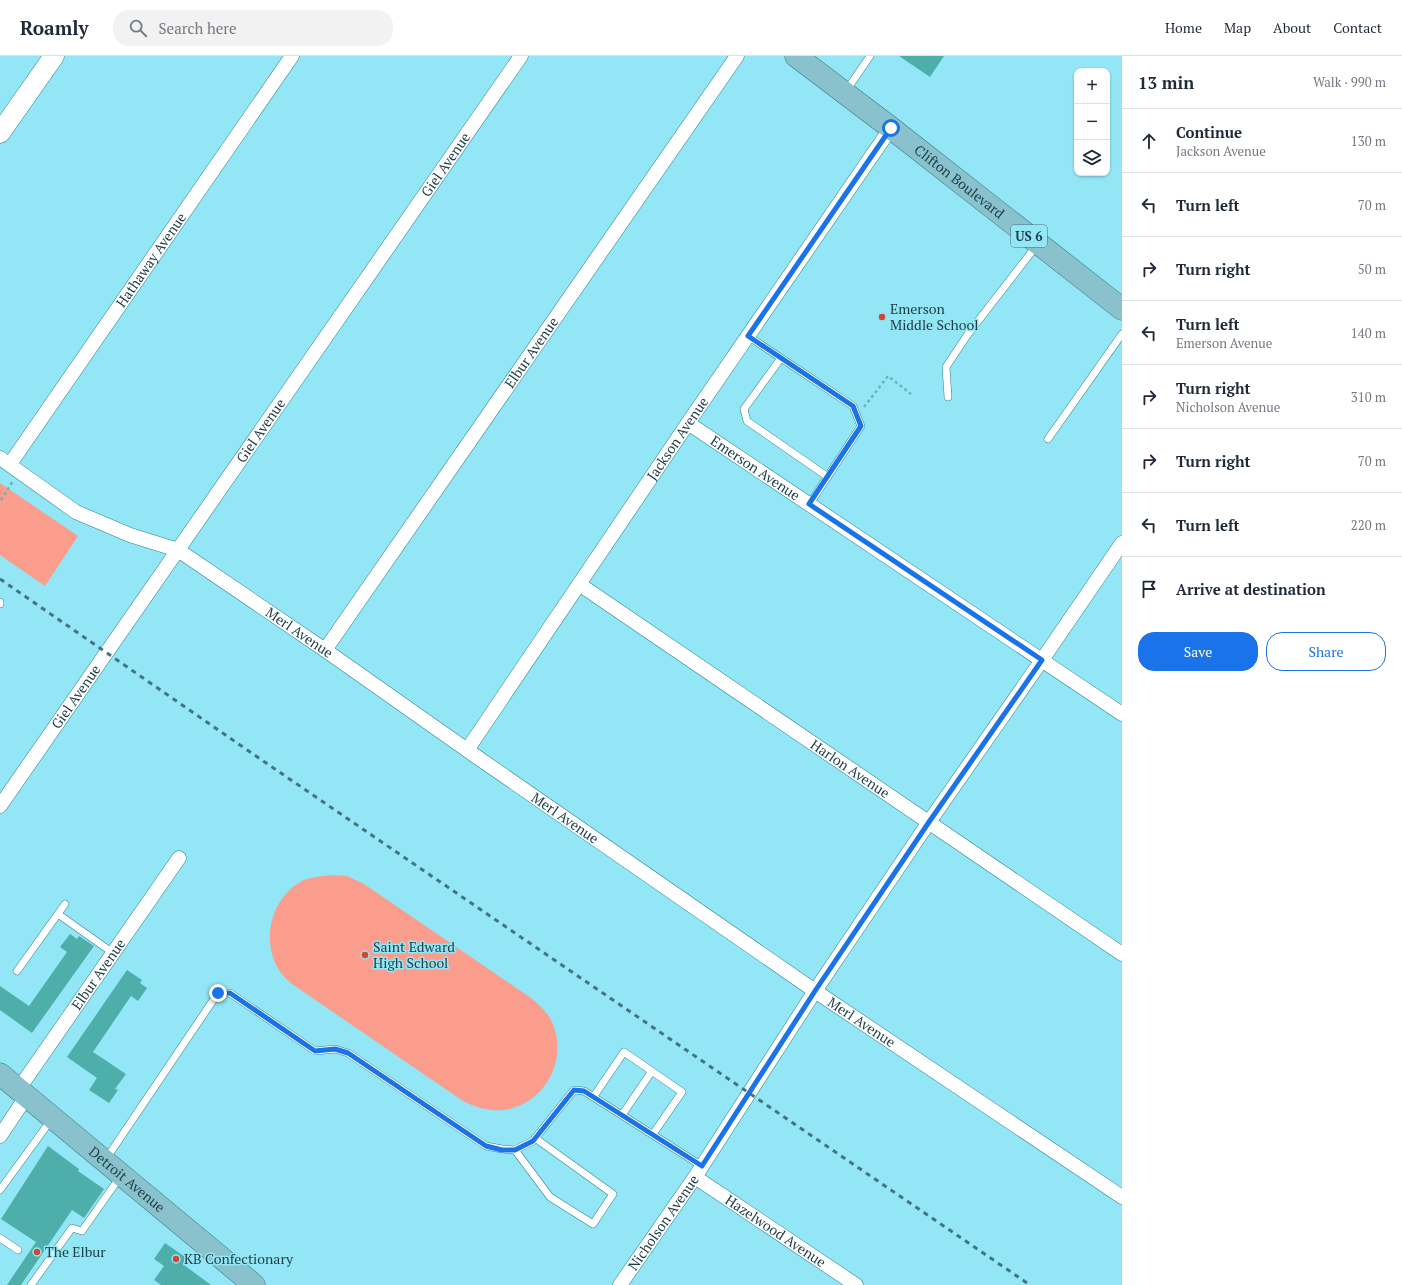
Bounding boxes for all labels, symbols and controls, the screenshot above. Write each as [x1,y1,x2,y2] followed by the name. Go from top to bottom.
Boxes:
[113,10,393,46] search box
[20,15,89,40] text: Roamly
[127,17,149,39] icon: search
[159,18,237,38] text: Search here
[1165,18,1202,37] text: Home
[1224,18,1251,37] text: Map
[1273,18,1311,37] text: About
[1333,18,1382,37] text: Contact
[1074,68,1110,176] map controls
[1074,68,1110,104] button: +
[1138,71,1194,94] text: 13 min
[1313,73,1386,91] text: Walk · 990 m
[1074,104,1110,140] button: −
[882,119,900,137] route start
[1176,122,1242,142] text: Continue
[416,128,474,200] street label: Giel Avenue
[1138,130,1160,152] icon: ahead
[1351,132,1386,150] text: 130 m
[911,140,1009,223] street label: Clifton Boulevard
[1074,140,1110,176] button: layers
[1176,142,1266,160] text: Jackson Avenue
[1138,194,1160,216] icon: left
[1176,195,1240,215] text: Turn left
[1358,196,1386,214] text: 70 m
[111,209,190,311] street label: Hathaway Avenue
[1011,225,1047,247] road number: US 6
[1138,258,1160,280] icon: right
[1176,259,1251,279] text: Turn right
[1358,260,1386,278] text: 50 m
[890,299,979,334] place label: Emerson Middle School
[877,312,887,322] marker: Emerson Middle School
[500,313,562,392] street label: Elbur Avenue
[1176,314,1240,334] text: Turn left
[1138,322,1160,344] icon: left
[1351,324,1386,342] text: 140 m
[1176,334,1272,352] text: Emerson Avenue
[1176,378,1251,398] text: Turn right
[1138,386,1160,408] icon: right
[1351,388,1386,406] text: 310 m
[642,393,712,484] street label: Jackson Avenue
[231,395,289,466] street label: Giel Avenue
[1176,398,1280,416] text: Nicholson Avenue
[707,431,804,505] street label: Emerson Avenue
[1138,450,1160,472] icon: right
[1176,451,1251,471] text: Turn right
[1358,452,1386,470] text: 70 m
[1138,514,1160,536] icon: left
[1176,515,1240,535] text: Turn left
[1351,516,1386,534] text: 220 m
[1138,578,1160,600] icon: arrive
[1176,579,1326,599] text: Arrive at destination
[262,602,337,662] street label: Merl Avenue
[1138,632,1258,671] button: Save
[1266,632,1386,671] button: Share
[47,661,104,732] street label: Giel Avenue
[807,735,894,802] street label: Harlon Avenue
[528,788,603,848] street label: Merl Avenue
[67,935,129,1013] street label: Elbur Avenue
[373,937,455,972] place label: Saint Edward High School
[360,950,370,960] marker: Saint Edward High School
[209,984,227,1002] route end
[824,992,899,1051] street label: Merl Avenue
[85,1142,169,1216] street label: Detroit Avenue
[623,1171,703,1274] street label: Nicholson Avenue
[722,1190,830,1271] street label: Hazelwood Avenue
[45,1242,106,1261] place label: The Elbur
[32,1247,42,1257] marker: The Elbur
[184,1249,294,1268] place label: KB Confectionary
[171,1254,181,1264] marker: KB Confectionary

